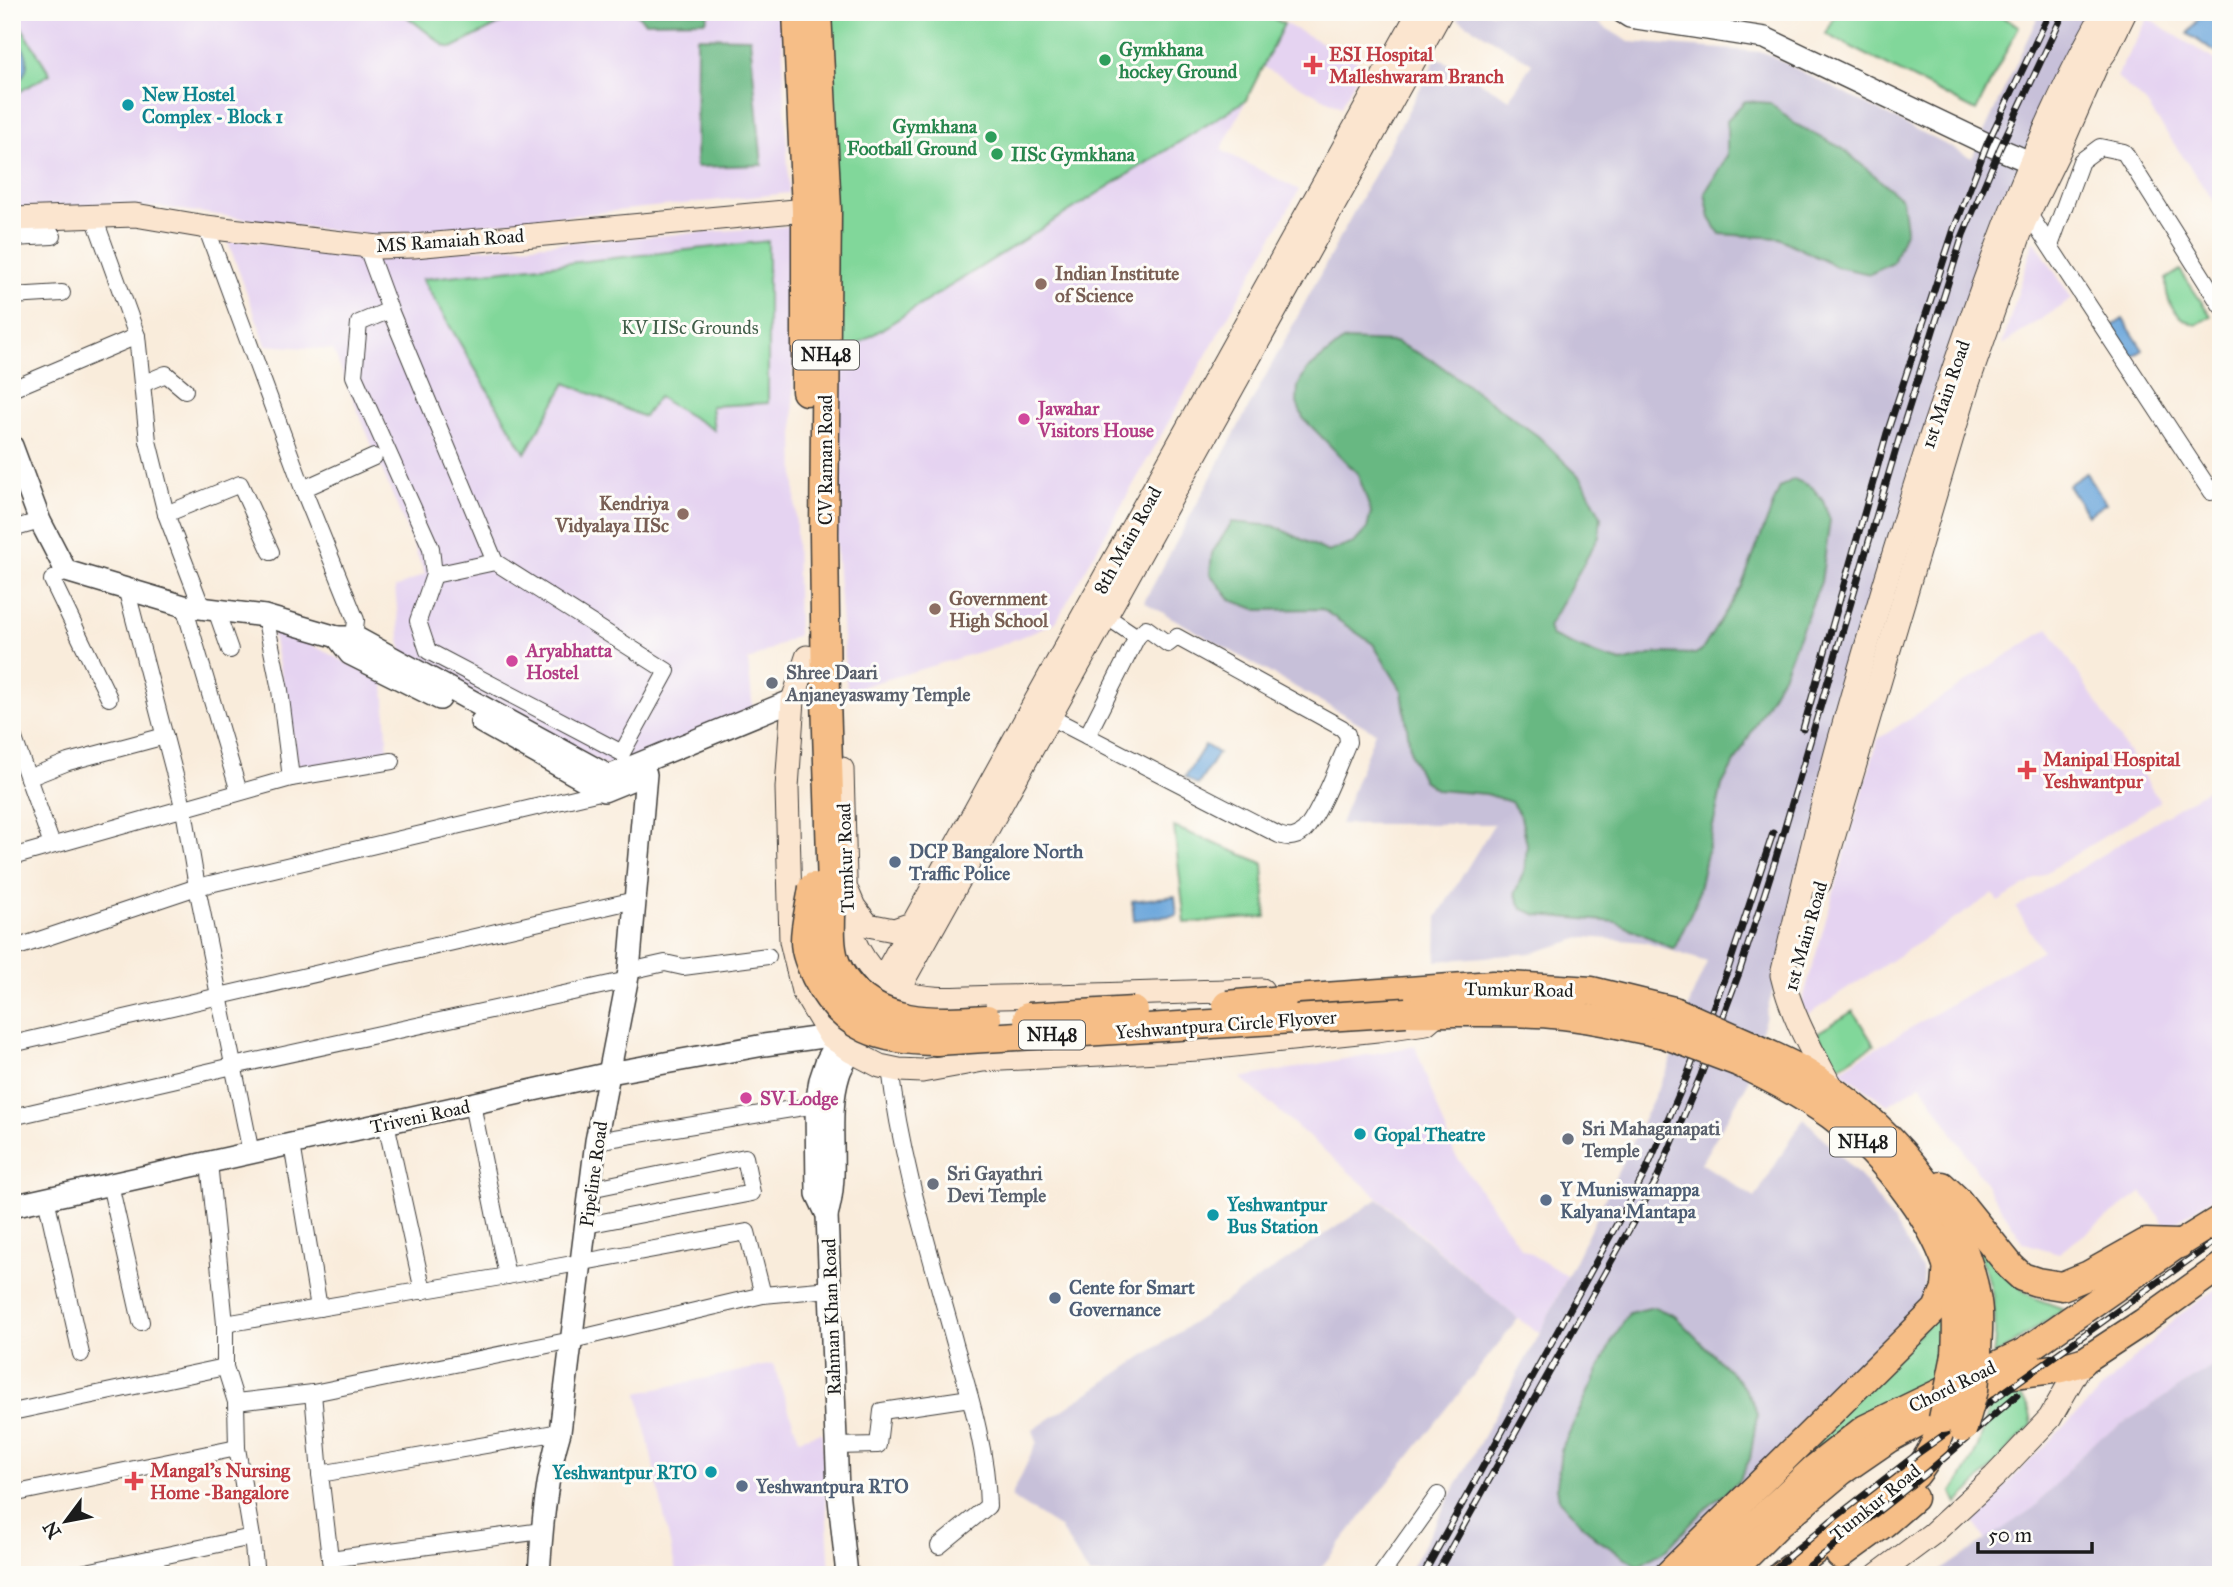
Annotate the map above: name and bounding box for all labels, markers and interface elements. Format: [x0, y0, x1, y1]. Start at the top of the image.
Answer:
place label: Gymkhana hockey Ground [1118, 38, 1238, 84]
place label: ESI Hospital Malleshwaram Branch [1329, 43, 1505, 88]
marker: Gymkhana hockey Ground [1097, 52, 1113, 68]
marker: ESI Hospital Malleshwaram Branch [1303, 55, 1323, 75]
place label: New Hostel Complex - Block 1 [142, 83, 284, 129]
marker: New Hostel Complex - Block 1 [120, 97, 136, 113]
place label: Gymkhana Football Ground [847, 115, 978, 160]
marker: Gymkhana Football Ground [983, 129, 999, 145]
place label: IISc Gymkhana [1011, 143, 1136, 167]
marker: IISc Gymkhana [989, 146, 1005, 162]
street label: MS Ramaiah Road [375, 224, 525, 257]
place label: Indian Institute of Science [1055, 262, 1179, 307]
marker: Indian Institute of Science [1033, 276, 1049, 292]
park label: KV IISc Grounds [621, 316, 759, 339]
street label: 1st Main Road [1916, 337, 1975, 451]
road number: NH48 [793, 340, 859, 370]
street label: CV Raman Road [814, 394, 837, 525]
place label: Jawahar Visitors House [1035, 397, 1154, 442]
marker: Jawahar Visitors House [1016, 411, 1032, 427]
street label: 8th Main Road [1088, 482, 1167, 598]
place label: Kendriya Vidyalaya IISc [554, 492, 670, 538]
marker: Kendriya Vidyalaya IISc [675, 506, 691, 522]
place label: Government High School [949, 587, 1049, 633]
marker: Government High School [927, 601, 943, 617]
place label: Aryabhatta Hostel [524, 639, 613, 684]
marker: Aryabhatta Hostel [504, 653, 520, 669]
place label: Shree Daari Anjaneyaswamy Temple [784, 661, 970, 707]
marker: Shree Daari Anjaneyaswamy Temple [764, 675, 780, 691]
place label: Manipal Hospital Yeshwantpur [2042, 748, 2181, 794]
marker: Manipal Hospital Yeshwantpur [2017, 760, 2037, 780]
street label: Tumkur Road [832, 802, 859, 913]
place label: DCP Bangalore North Traffic Police [908, 840, 1084, 885]
marker: DCP Bangalore North Traffic Police [887, 854, 903, 870]
street label: 1st Main Road [1779, 878, 1832, 994]
street label: Tumkur Road [1464, 977, 1574, 1002]
street label: Yeshwantpura Circle Flyover [1115, 1005, 1338, 1044]
road number: NH48 [1019, 1020, 1085, 1050]
place label: SV Lodge [760, 1087, 838, 1111]
marker: SV Lodge [738, 1090, 754, 1106]
street label: Triveni Road [368, 1095, 473, 1138]
place label: Sri Mahaganapati Temple [1581, 1117, 1721, 1163]
street label: Pipeline Road [575, 1119, 612, 1228]
place label: Gopal Theatre [1374, 1123, 1486, 1147]
marker: Gopal Theatre [1352, 1126, 1368, 1142]
road number: NH48 [1830, 1128, 1896, 1156]
marker: Sri Mahaganapati Temple [1560, 1131, 1576, 1147]
place label: Sri Gayathri Devi Temple [947, 1162, 1046, 1208]
marker: Sri Gayathri Devi Temple [925, 1176, 941, 1192]
place label: Y Muniswamappa Kalyana Mantapa [1559, 1178, 1701, 1224]
marker: Y Muniswamappa Kalyana Mantapa [1538, 1192, 1554, 1208]
place label: Yeshwantpur Bus Station [1226, 1193, 1328, 1238]
marker: Yeshwantpur Bus Station [1205, 1207, 1221, 1223]
street label: Rahman Khan Road [817, 1238, 846, 1396]
place label: Cente for Smart Governance [1069, 1276, 1195, 1321]
marker: Cente for Smart Governance [1047, 1290, 1063, 1306]
street label: Chord Road [1905, 1355, 2000, 1417]
place label: Mangal's Nursing Home -Bangalore [150, 1459, 291, 1505]
street label: Tumkur Road [1826, 1459, 1925, 1546]
place label: Yeshwantpur RTO [551, 1461, 697, 1485]
marker: Yeshwantpur RTO [703, 1464, 719, 1480]
marker: Mangal's Nursing Home -Bangalore [124, 1471, 144, 1491]
place label: Yeshwantpura RTO [755, 1475, 909, 1499]
marker: Yeshwantpura RTO [734, 1478, 750, 1494]
north arrow [32, 1486, 102, 1556]
scale bar [1978, 1510, 2091, 1554]
text: N [38, 1517, 66, 1543]
text: 50 m [1988, 1522, 2033, 1548]

